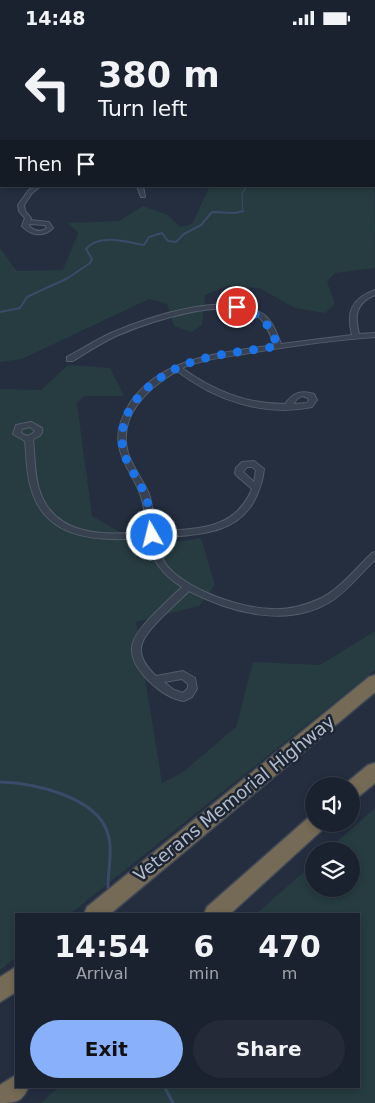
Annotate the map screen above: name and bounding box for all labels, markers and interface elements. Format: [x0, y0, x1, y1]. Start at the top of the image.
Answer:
text: 14:48 [25, 7, 85, 29]
icon: left [15, 55, 80, 120]
text: 380 m [98, 55, 220, 95]
text: Turn left [98, 96, 187, 121]
icon: arrive [72, 150, 100, 178]
text: Then [15, 153, 62, 175]
pin [216, 286, 258, 328]
icon: arrive [223, 293, 251, 321]
position arrow [125, 508, 177, 560]
street label: Veterans Memorial Highway [129, 710, 339, 885]
map controls [305, 777, 360, 897]
button: sound [305, 777, 360, 832]
button: layers [305, 842, 360, 897]
text: 14:54 [54, 929, 150, 964]
text: 6 [193, 929, 214, 964]
text: 470 [258, 929, 321, 964]
text: Arrival [76, 964, 128, 983]
text: min [189, 964, 219, 983]
text: m [282, 964, 297, 983]
button: Exit [30, 1020, 183, 1078]
button: Share [193, 1020, 345, 1078]

